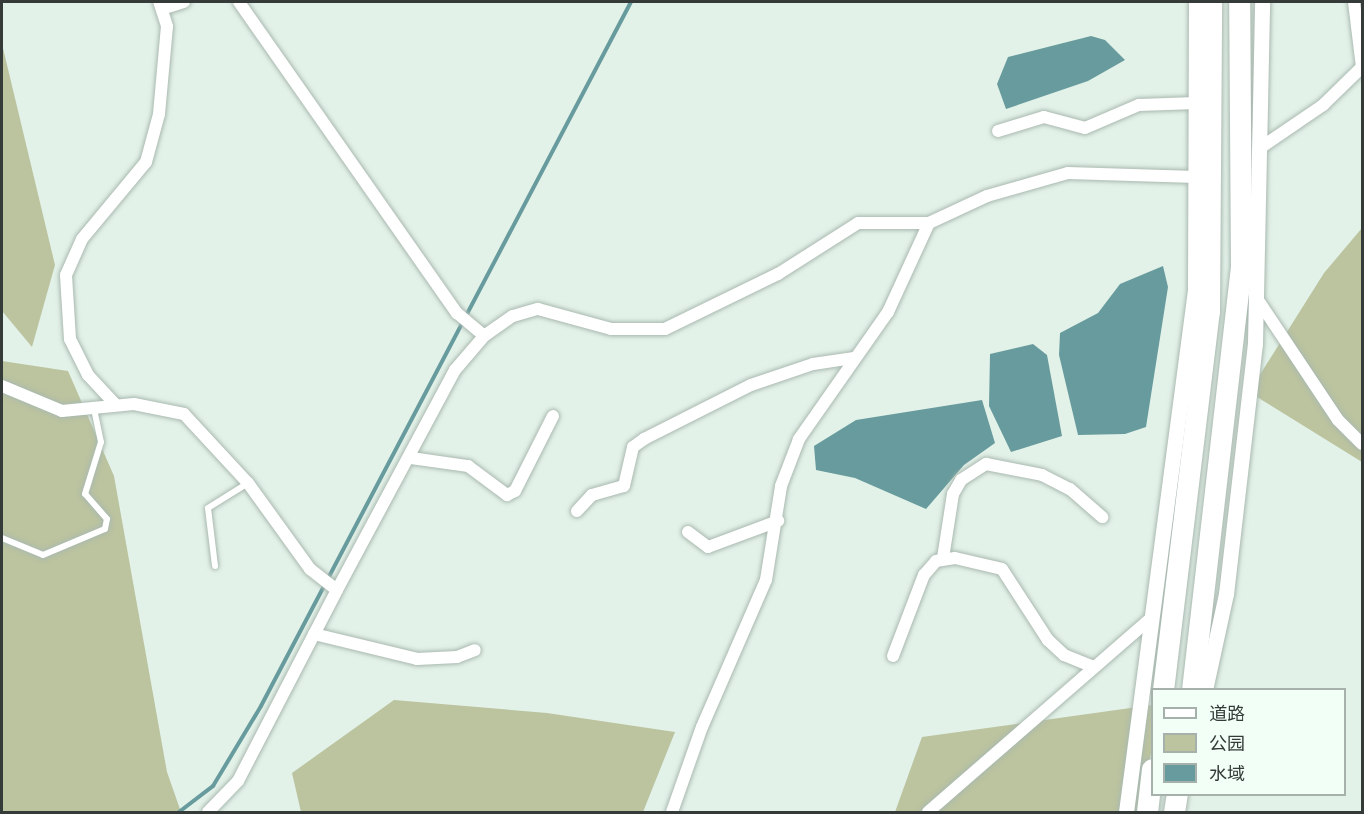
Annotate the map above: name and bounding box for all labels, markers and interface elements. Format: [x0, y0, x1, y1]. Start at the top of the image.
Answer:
legend [1151, 688, 1346, 796]
text: 道路 [1209, 704, 1245, 727]
text: 公园 [1209, 734, 1245, 757]
text: 水域 [1209, 764, 1245, 787]

